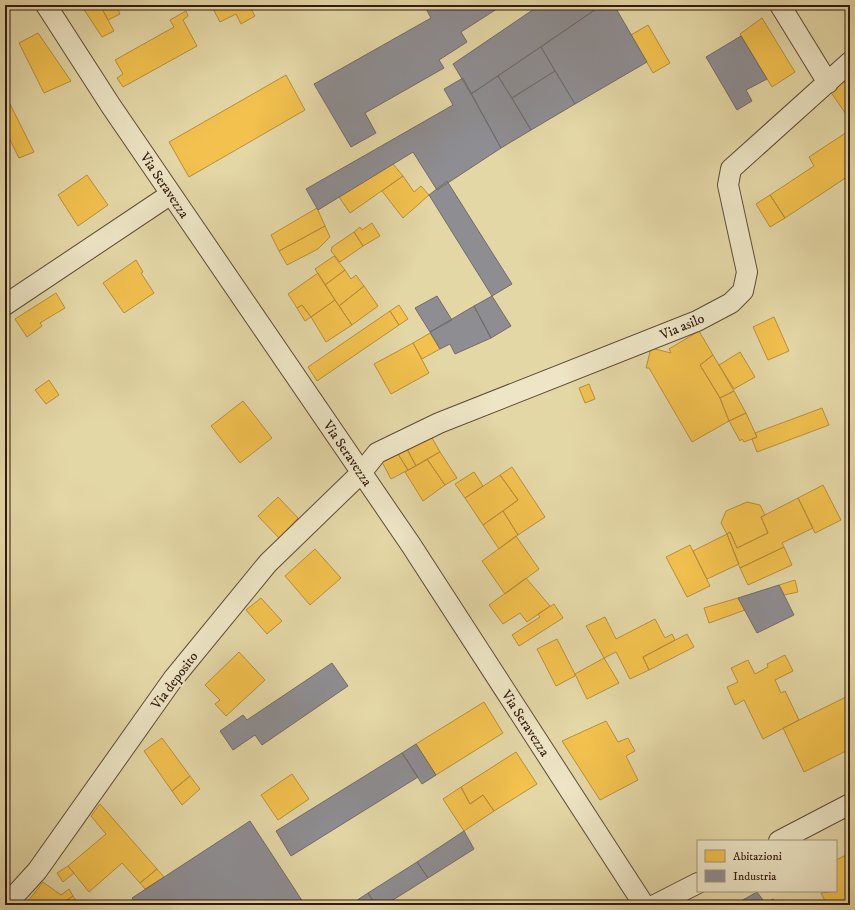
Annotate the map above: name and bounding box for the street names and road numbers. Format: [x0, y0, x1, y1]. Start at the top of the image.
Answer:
street label: Via Seravezza [135, 148, 193, 222]
street label: Via asilo [657, 309, 707, 345]
street label: Via Seravezza [318, 416, 376, 490]
street label: Via deposito [147, 648, 202, 714]
street label: Via Seravezza [496, 686, 553, 760]

